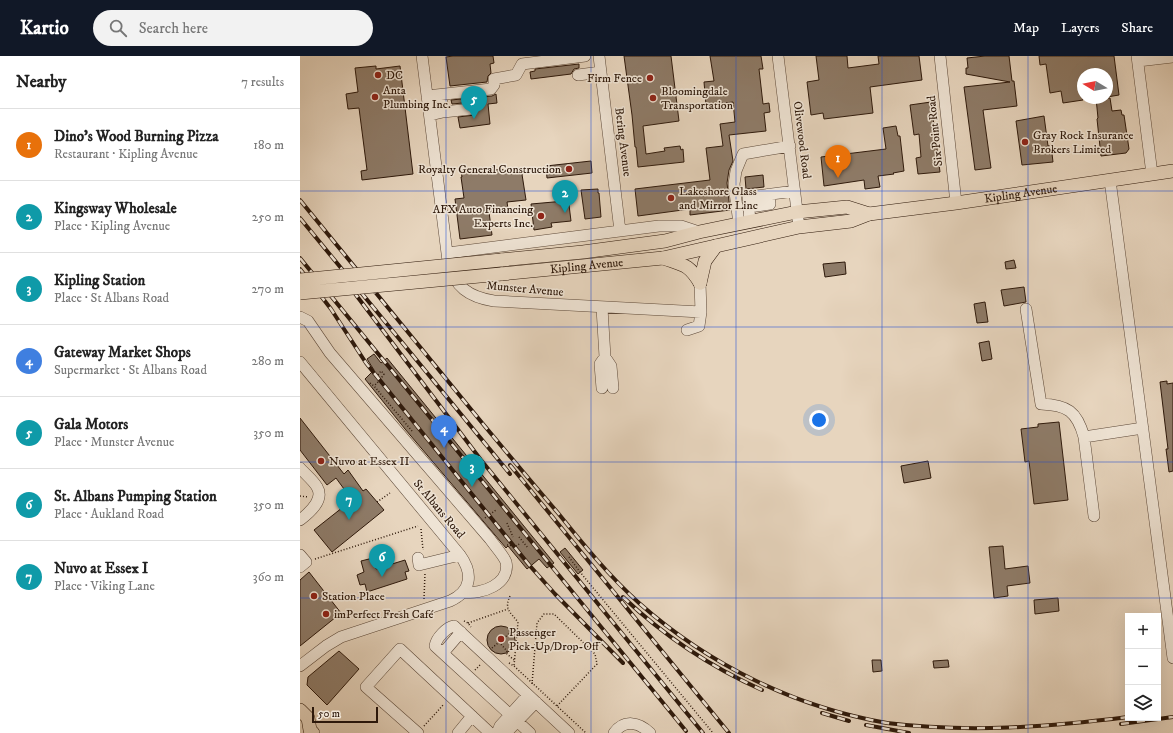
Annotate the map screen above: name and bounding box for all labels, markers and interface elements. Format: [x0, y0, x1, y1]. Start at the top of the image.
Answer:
search box [93, 10, 373, 46]
text: Kartio [20, 17, 69, 40]
icon: search [107, 17, 129, 39]
text: Search here [139, 19, 208, 38]
text: Map [1013, 19, 1039, 37]
text: Layers [1061, 19, 1099, 37]
text: Share [1121, 19, 1153, 37]
place label: DC [386, 68, 403, 83]
north arrow [1077, 68, 1113, 104]
marker: DC [373, 70, 383, 80]
text: Nearby [16, 71, 66, 93]
place label: Firm Fence [587, 71, 642, 86]
marker: Firm Fence [645, 73, 655, 83]
text: 7 results [241, 74, 284, 90]
place label: Anta Plumbing Inc. [383, 83, 451, 112]
place label: Bloomingdale Transportation [661, 84, 734, 113]
pin: 5 [461, 86, 487, 119]
marker: Anta Plumbing Inc. [370, 92, 380, 102]
marker: Bloomingdale Transportation [648, 93, 658, 103]
street label: Six Point Road [924, 95, 946, 167]
street label: Olivewood Road [790, 100, 814, 180]
street label: Bering Avenue [611, 107, 635, 177]
text: Dino’s Wood Burning Pizza [54, 127, 219, 146]
place label: Gray Rock Insurance Brokers Limited [1033, 128, 1134, 157]
text: 1 [27, 137, 31, 153]
text: 180 m [253, 137, 284, 153]
marker: Gray Rock Insurance Brokers Limited [1020, 137, 1030, 147]
pin: 1 [825, 145, 851, 178]
text: Restaurant · Kipling Avenue [54, 146, 198, 162]
place label: Royalty General Construction [418, 162, 562, 177]
marker: Royalty General Construction [564, 164, 574, 174]
pin: 2 [552, 180, 578, 213]
street label: Kipling Avenue [983, 181, 1058, 206]
place label: Lakeshore Glass and Mirror Linc [679, 184, 758, 213]
marker: Lakeshore Glass and Mirror Linc [666, 193, 676, 203]
text: Kingsway Wholesale [54, 199, 177, 218]
place label: AFX Auto Financing Experts Inc. [433, 202, 533, 231]
text: 2 [26, 209, 32, 225]
text: 250 m [252, 209, 284, 225]
marker: AFX Auto Financing Experts Inc. [536, 211, 546, 221]
text: Place · Kipling Avenue [54, 218, 170, 234]
street label: Kipling Avenue [549, 254, 624, 277]
text: Kipling Station [54, 271, 145, 290]
street label: Munster Avenue [486, 278, 564, 300]
text: 3 [27, 281, 31, 297]
text: 270 m [252, 281, 284, 297]
text: Place · St Albans Road [54, 290, 169, 306]
text: Gateway Market Shops [54, 343, 191, 362]
text: 4 [25, 353, 33, 369]
text: 280 m [252, 353, 284, 369]
text: Supermarket · St Albans Road [54, 362, 207, 378]
your location [809, 410, 829, 430]
text: Gala Motors [54, 415, 128, 434]
pin: 4 [431, 415, 457, 448]
text: 5 [26, 425, 32, 441]
text: 350 m [253, 425, 284, 441]
text: Place · Munster Avenue [54, 434, 174, 450]
place label: Nuvo at Essex II [329, 454, 409, 469]
pin: 3 [459, 454, 485, 487]
marker: Nuvo at Essex II [316, 456, 326, 466]
street label: St Albans Road [410, 476, 468, 542]
text: St. Albans Pumping Station [54, 487, 217, 506]
pin: 7 [336, 487, 362, 520]
text: 6 [26, 497, 32, 513]
text: 350 m [253, 497, 284, 513]
text: Place · Aukland Road [54, 506, 164, 522]
pin: 6 [369, 544, 395, 577]
text: Nuvo at Essex I [54, 559, 148, 578]
text: 7 [26, 569, 32, 585]
text: 360 m [253, 569, 284, 585]
text: Place · Viking Lane [54, 578, 155, 594]
place label: Station Place [322, 589, 385, 604]
marker: Station Place [309, 591, 319, 601]
place label: imPerfect Fresh Café [334, 607, 434, 622]
marker: imPerfect Fresh Café [321, 609, 331, 619]
map controls [1125, 613, 1161, 721]
button: + [1125, 613, 1161, 649]
place label: Passenger Pick-Up/Drop-Off [509, 625, 601, 654]
marker: Passenger Pick-Up/Drop-Off [496, 634, 506, 644]
button: − [1125, 649, 1161, 685]
button: layers [1125, 685, 1161, 721]
scale bar [312, 705, 378, 724]
text: 50 m [318, 707, 340, 721]

